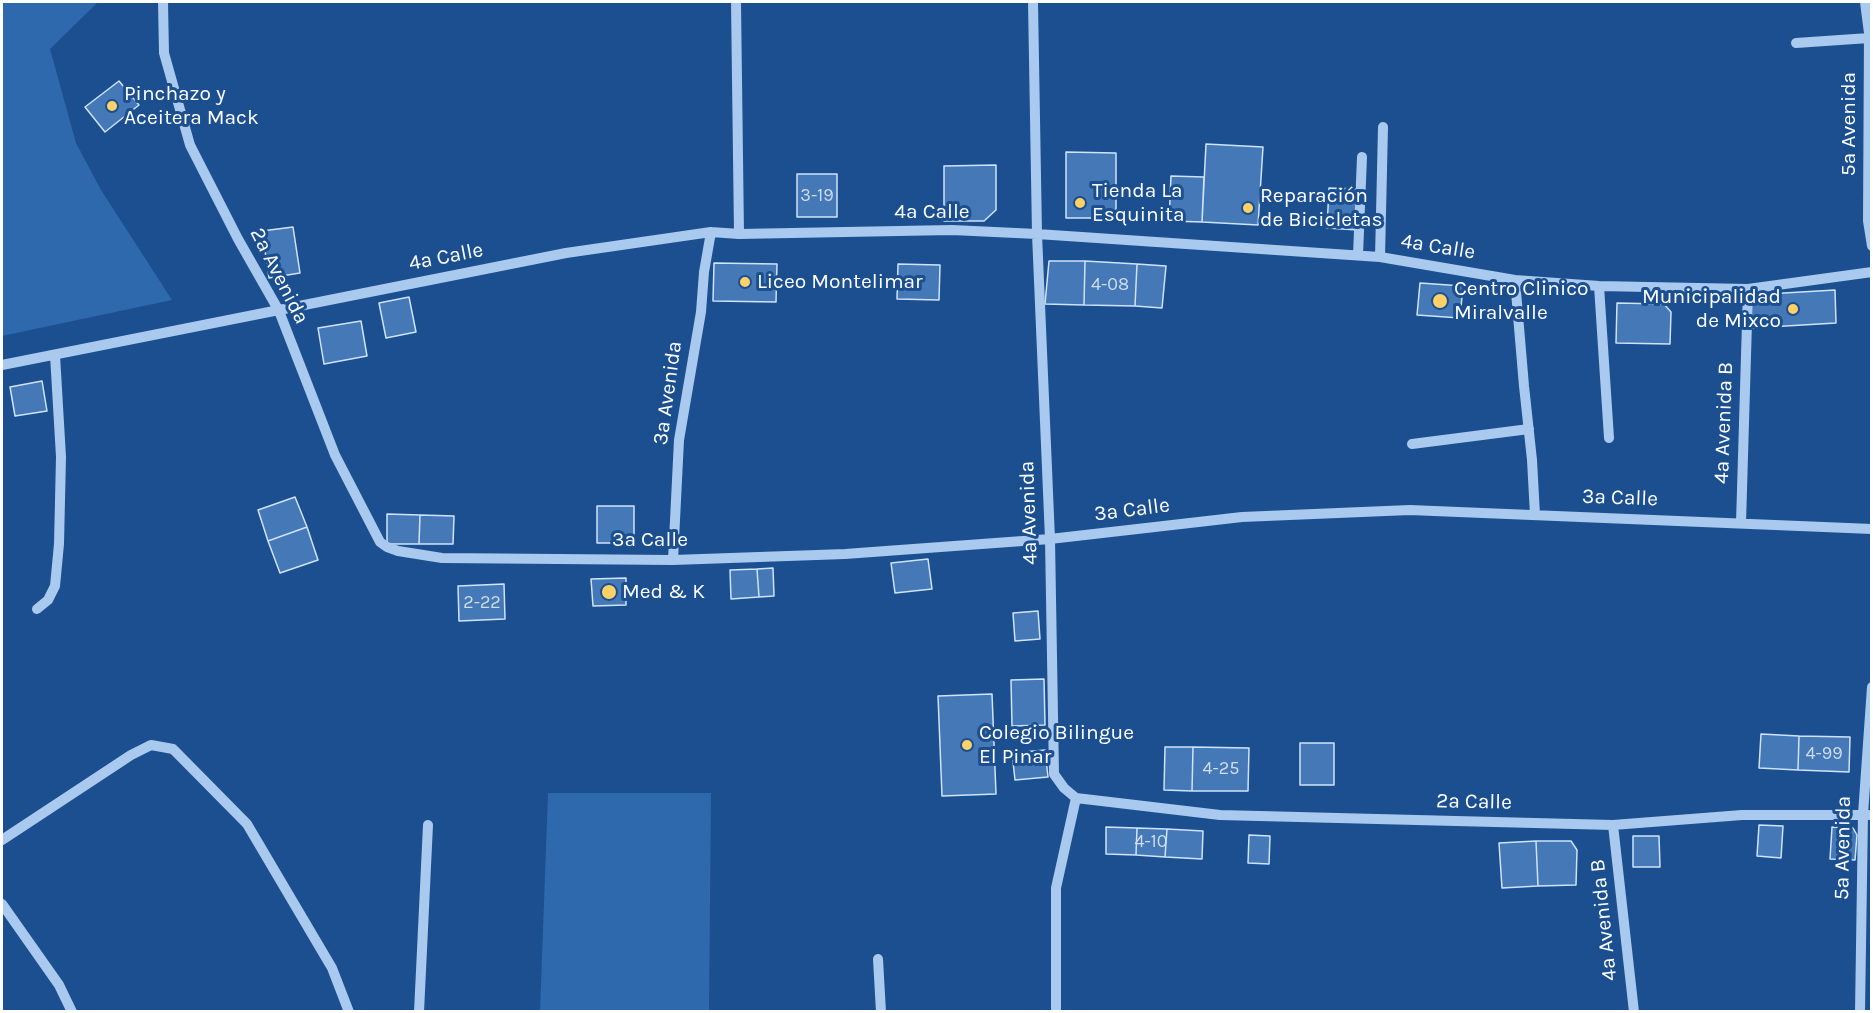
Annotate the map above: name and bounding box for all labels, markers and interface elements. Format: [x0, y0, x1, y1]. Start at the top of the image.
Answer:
street label: 5a Avenida [1836, 72, 1862, 176]
place label: Pinchazo y Aceitera Mack [124, 81, 259, 131]
marker: Pinchazo y Aceitera Mack [105, 99, 119, 113]
place label: Tienda La Esquinita [1092, 178, 1184, 228]
place label: Reparación de Bicicletas [1260, 183, 1383, 233]
house number: 3-19 [800, 185, 834, 207]
marker: Tienda La Esquinita [1073, 196, 1087, 210]
street label: 4a Calle [894, 199, 970, 225]
marker: Reparación de Bicicletas [1241, 201, 1255, 215]
street label: 2a Avenida [244, 224, 314, 328]
street label: 4a Calle [1399, 229, 1477, 265]
street label: 4a Calle [407, 237, 485, 277]
place label: Liceo Montelimar [757, 269, 923, 295]
house number: 4-08 [1091, 274, 1129, 296]
marker: Liceo Montelimar [738, 275, 752, 289]
place label: Centro Clinico Miralvalle [1454, 276, 1589, 326]
place label: Municipalidad de Mixco [1642, 284, 1781, 334]
marker: Centro Clinico Miralvalle [1431, 292, 1449, 310]
marker: Municipalidad de Mixco [1786, 302, 1800, 316]
street label: 3a Avenida [648, 339, 688, 447]
street label: 4a Avenida B [1709, 362, 1739, 484]
street label: 4a Avenida [1015, 461, 1043, 565]
street label: 3a Calle [1582, 484, 1658, 512]
street label: 3a Calle [1093, 493, 1171, 527]
street label: 3a Calle [612, 527, 688, 553]
place label: Med & K [622, 579, 705, 605]
marker: Med & K [600, 583, 618, 601]
house number: 2-22 [463, 592, 501, 614]
place label: Colegio Bilingue El Pinar [979, 720, 1134, 770]
marker: Colegio Bilingue El Pinar [960, 738, 974, 752]
house number: 4-99 [1805, 743, 1843, 765]
house number: 4-25 [1203, 758, 1239, 780]
street label: 2a Calle [1436, 789, 1512, 815]
street label: 5a Avenida [1829, 796, 1857, 900]
house number: 4-10 [1135, 831, 1167, 853]
street label: 4a Avenida B [1585, 858, 1623, 982]

